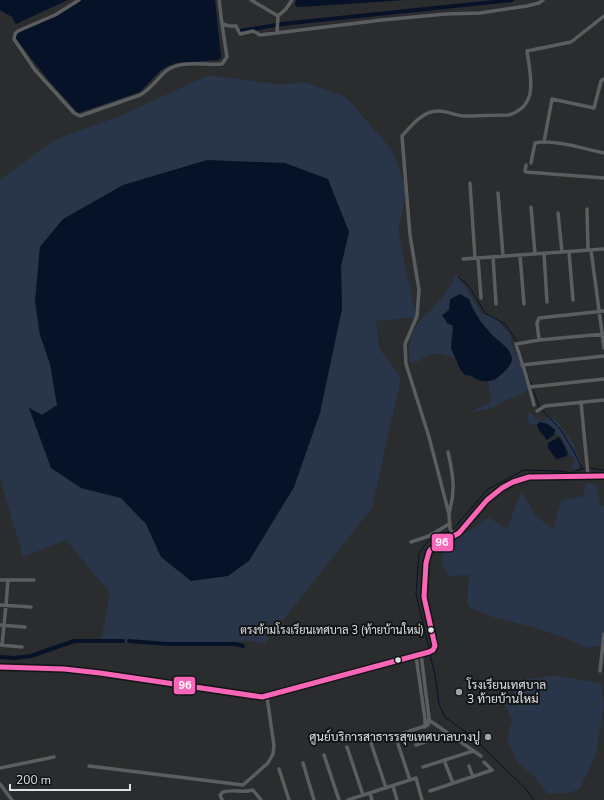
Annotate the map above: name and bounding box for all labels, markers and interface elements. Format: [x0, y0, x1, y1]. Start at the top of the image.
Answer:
line badge: 96 [431, 533, 454, 552]
text: 96 [435, 535, 449, 550]
place label: ตรงข้ามโรงเรียนเทศบาล 3 (ท้ายบ้านใหม่) [240, 622, 424, 638]
marker: ตรงข้ามโรงเรียนเทศบาล 3 (ท้ายบ้านใหม่) [426, 625, 436, 635]
unlabelled marker [393, 655, 403, 665]
line badge: 96 [173, 676, 196, 695]
place label: โรงเรียนเทศบาล 3 ท้ายบ้านใหม่ [466, 677, 546, 707]
text: 96 [178, 678, 192, 693]
marker: โรงเรียนเทศบาล 3 ท้ายบ้านใหม่ [454, 687, 464, 697]
place label: ศูนย์บริการสาธารรสุขเทศบาลบางปู [309, 729, 480, 746]
marker: ศูนย์บริการสาธารรสุขเทศบาลบางปู [483, 732, 493, 742]
scale bar [10, 766, 130, 792]
text: 200 m [16, 772, 51, 788]

